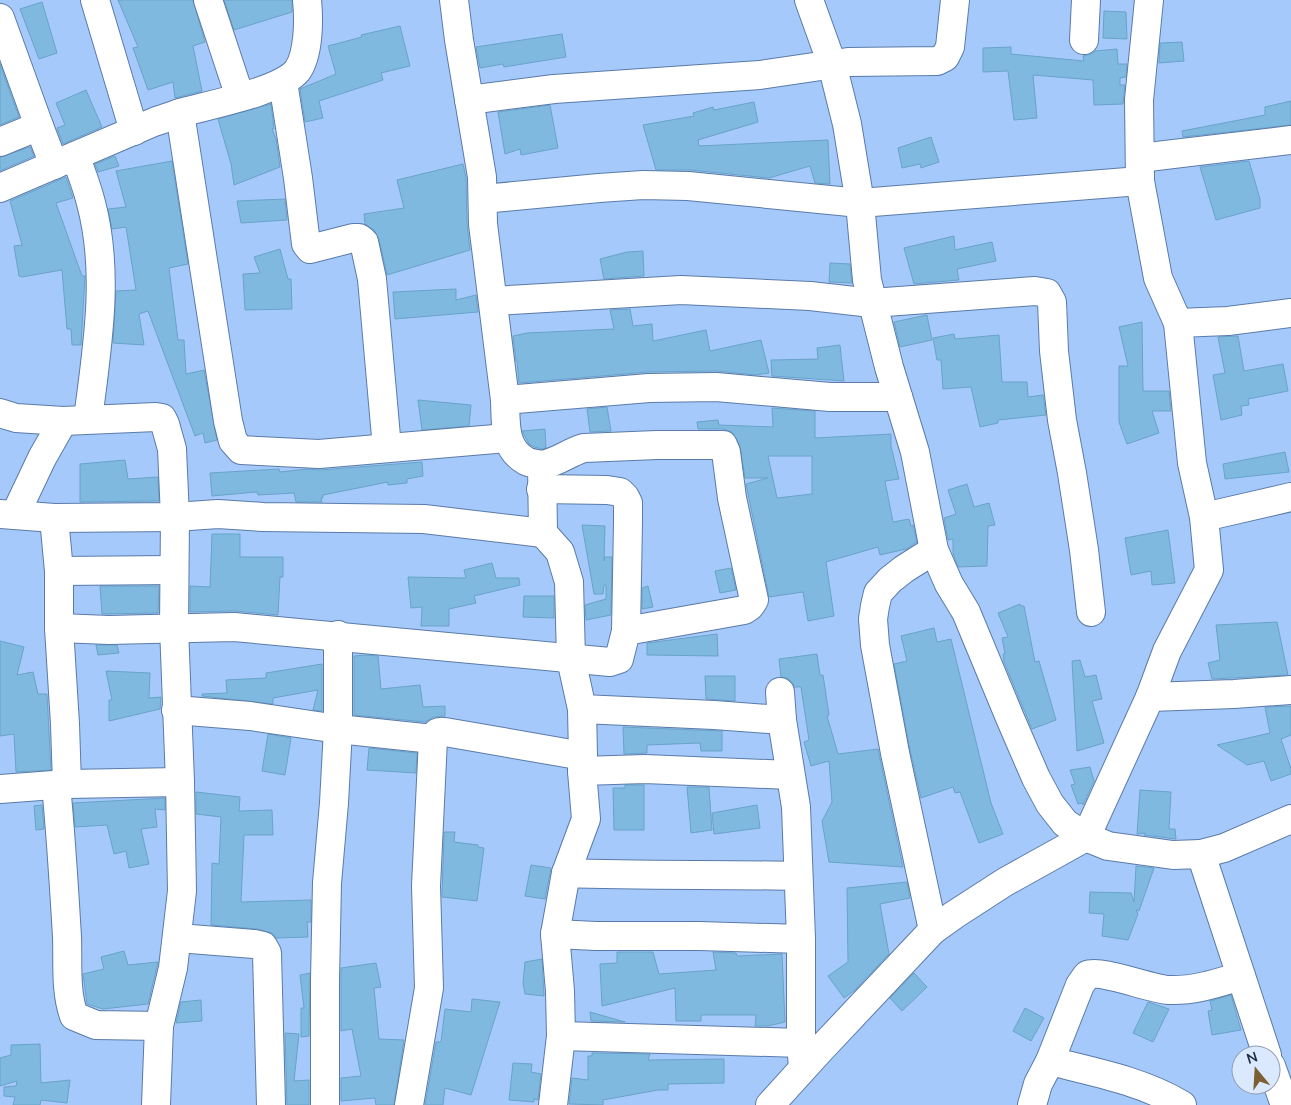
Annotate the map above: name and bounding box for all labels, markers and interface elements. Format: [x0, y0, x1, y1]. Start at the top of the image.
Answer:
north arrow [1231, 1045, 1281, 1095]
text: N [1244, 1047, 1260, 1068]

